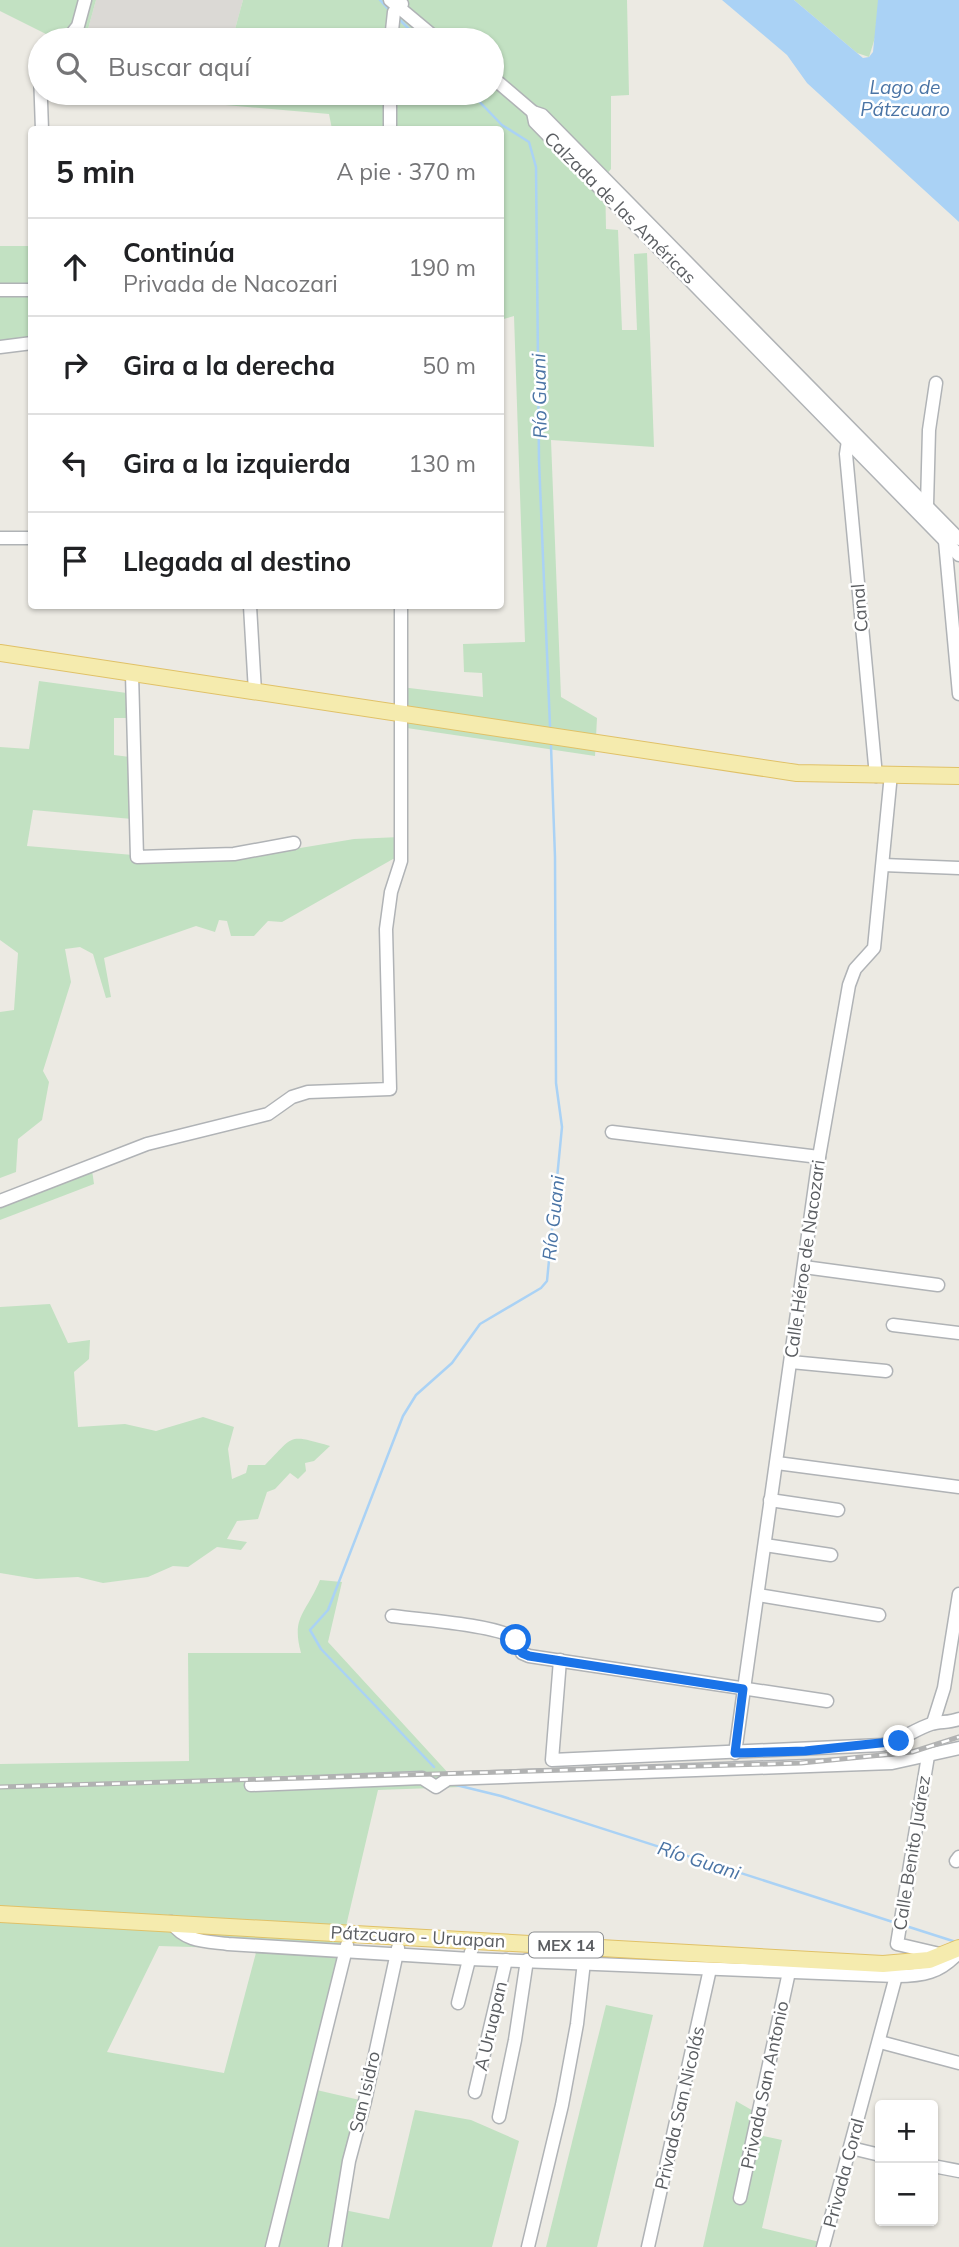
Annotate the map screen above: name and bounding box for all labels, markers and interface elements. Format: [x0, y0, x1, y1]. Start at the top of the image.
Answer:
search box [28, 28, 504, 105]
icon: search [52, 48, 90, 86]
text: Buscar aquí [108, 50, 251, 83]
water label: Lago de Pátzcuaro [860, 75, 950, 121]
street label: Calzada de las Américas [540, 127, 701, 289]
text: 5 min [56, 153, 135, 191]
text: A pie · 370 m [336, 157, 476, 186]
text: Continúa [123, 236, 235, 269]
icon: ahead [56, 248, 94, 286]
text: 190 m [408, 253, 476, 282]
text: Privada de Nacozari [123, 269, 338, 298]
icon: right [56, 346, 94, 384]
text: Gira a la derecha [123, 349, 335, 382]
text: 50 m [422, 351, 476, 380]
water label: Río Guani [526, 353, 552, 439]
icon: left [56, 444, 94, 482]
text: Gira a la izquierda [123, 447, 351, 480]
text: 130 m [408, 449, 476, 478]
icon: arrive [56, 542, 94, 580]
text: Llegada al destino [123, 545, 351, 578]
street label: Canal [846, 583, 873, 633]
street label: Calle Héroe de Nacozari [779, 1158, 830, 1360]
water label: Río Guani [537, 1174, 569, 1262]
route start [500, 1624, 531, 1655]
route end [883, 1725, 914, 1756]
street label: Calle Benito Juárez [888, 1774, 935, 1932]
water label: Río Guani [655, 1835, 744, 1885]
street label: Pátzcuaro - Uruapan [330, 1920, 506, 1953]
road number: MEX 14 [529, 1932, 603, 1957]
street label: A Uruapan [469, 1979, 512, 2073]
street label: Privada San Antonio [735, 1999, 794, 2171]
street label: Privada San Nicolás [650, 2024, 709, 2192]
street label: San Isidro [344, 2049, 385, 2135]
map controls [875, 2100, 938, 2226]
button: + [875, 2100, 938, 2163]
street label: Privada Coral [818, 2116, 869, 2230]
button: − [875, 2163, 938, 2226]

